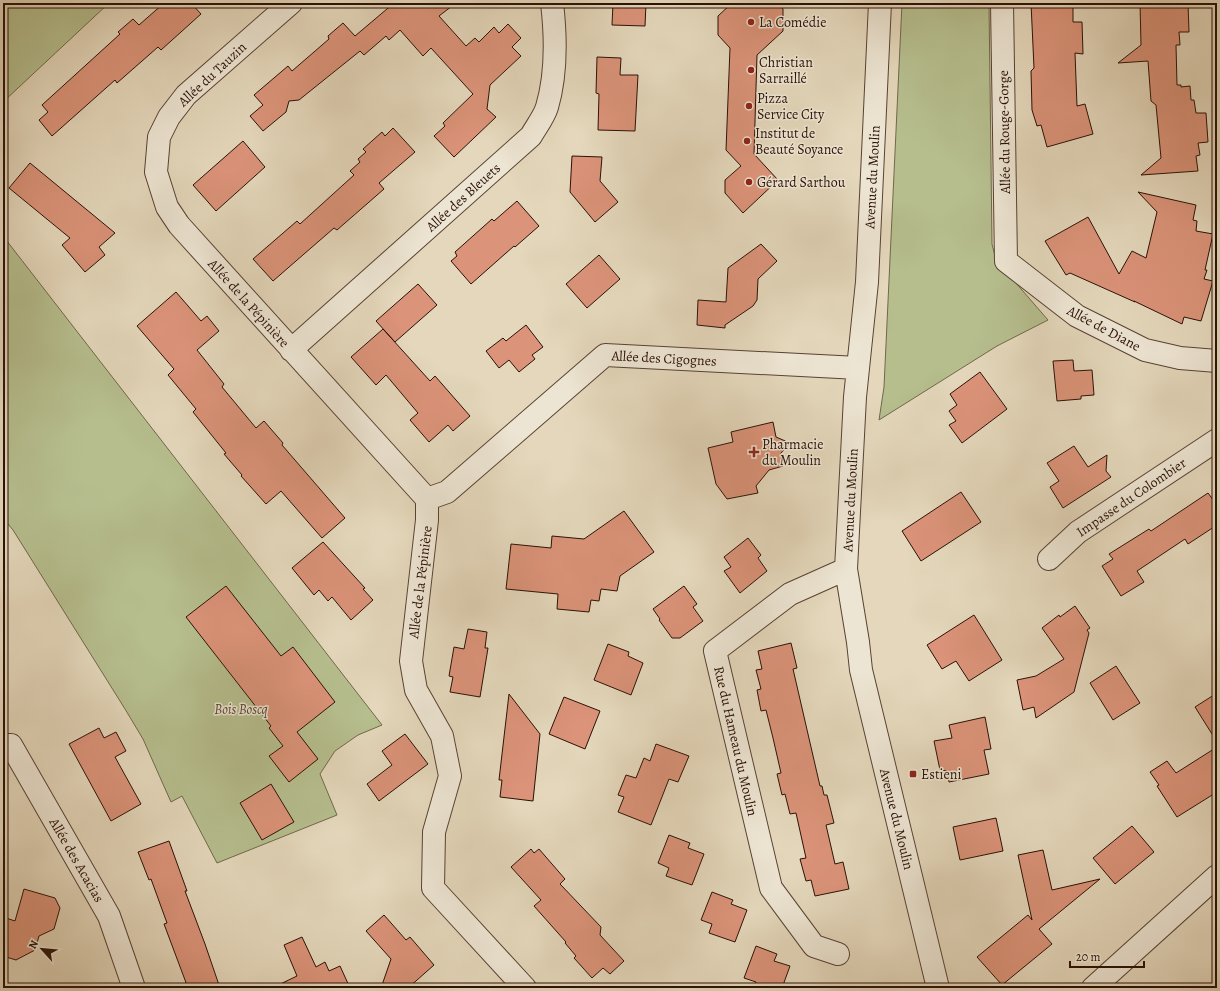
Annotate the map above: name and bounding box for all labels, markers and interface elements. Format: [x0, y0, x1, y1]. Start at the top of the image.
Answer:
place label: La Comédie [759, 13, 827, 32]
marker: La Comédie [746, 17, 756, 27]
street label: Allée du Tauzin [173, 38, 251, 112]
place label: Christian Sarraillé [759, 53, 813, 88]
marker: Christian Sarraillé [746, 65, 756, 75]
street label: Allée du Rouge-Gorge [994, 70, 1015, 195]
place label: Pizza Service City [757, 89, 825, 124]
marker: Pizza Service City [744, 101, 754, 111]
place label: Institut de Beauté Soyance [755, 124, 843, 159]
street label: Avenue du Moulin [860, 125, 885, 230]
marker: Institut de Beauté Soyance [742, 136, 752, 146]
street label: Allée des Bleuets [421, 159, 505, 237]
place label: Gérard Sarthou [757, 173, 846, 192]
marker: Gérard Sarthou [744, 177, 754, 187]
street label: Allée de la Pépinière [203, 254, 294, 352]
street label: Allée de Diane [1063, 301, 1144, 356]
street label: Allée des Cigognes [610, 346, 717, 371]
place label: Pharmacie du Moulin [762, 435, 823, 470]
marker: Pharmacie du Moulin [749, 447, 759, 457]
street label: Avenue du Moulin [838, 448, 863, 553]
street label: Impasse du Colombier [1073, 453, 1191, 541]
street label: Allée de la Pépinière [404, 525, 437, 640]
street label: Rue du Hameau du Moulin [709, 664, 762, 818]
park label: Bois Boscq [214, 700, 268, 719]
place label: Estieni [921, 765, 961, 784]
street label: Avenue du Moulin [875, 766, 918, 872]
marker: Estieni [908, 769, 918, 779]
street label: Allée des Acacias [44, 814, 108, 906]
north arrow [22, 929, 62, 969]
text: N [25, 938, 42, 952]
scale bar [1070, 943, 1144, 969]
text: 20 m [1076, 949, 1100, 965]

